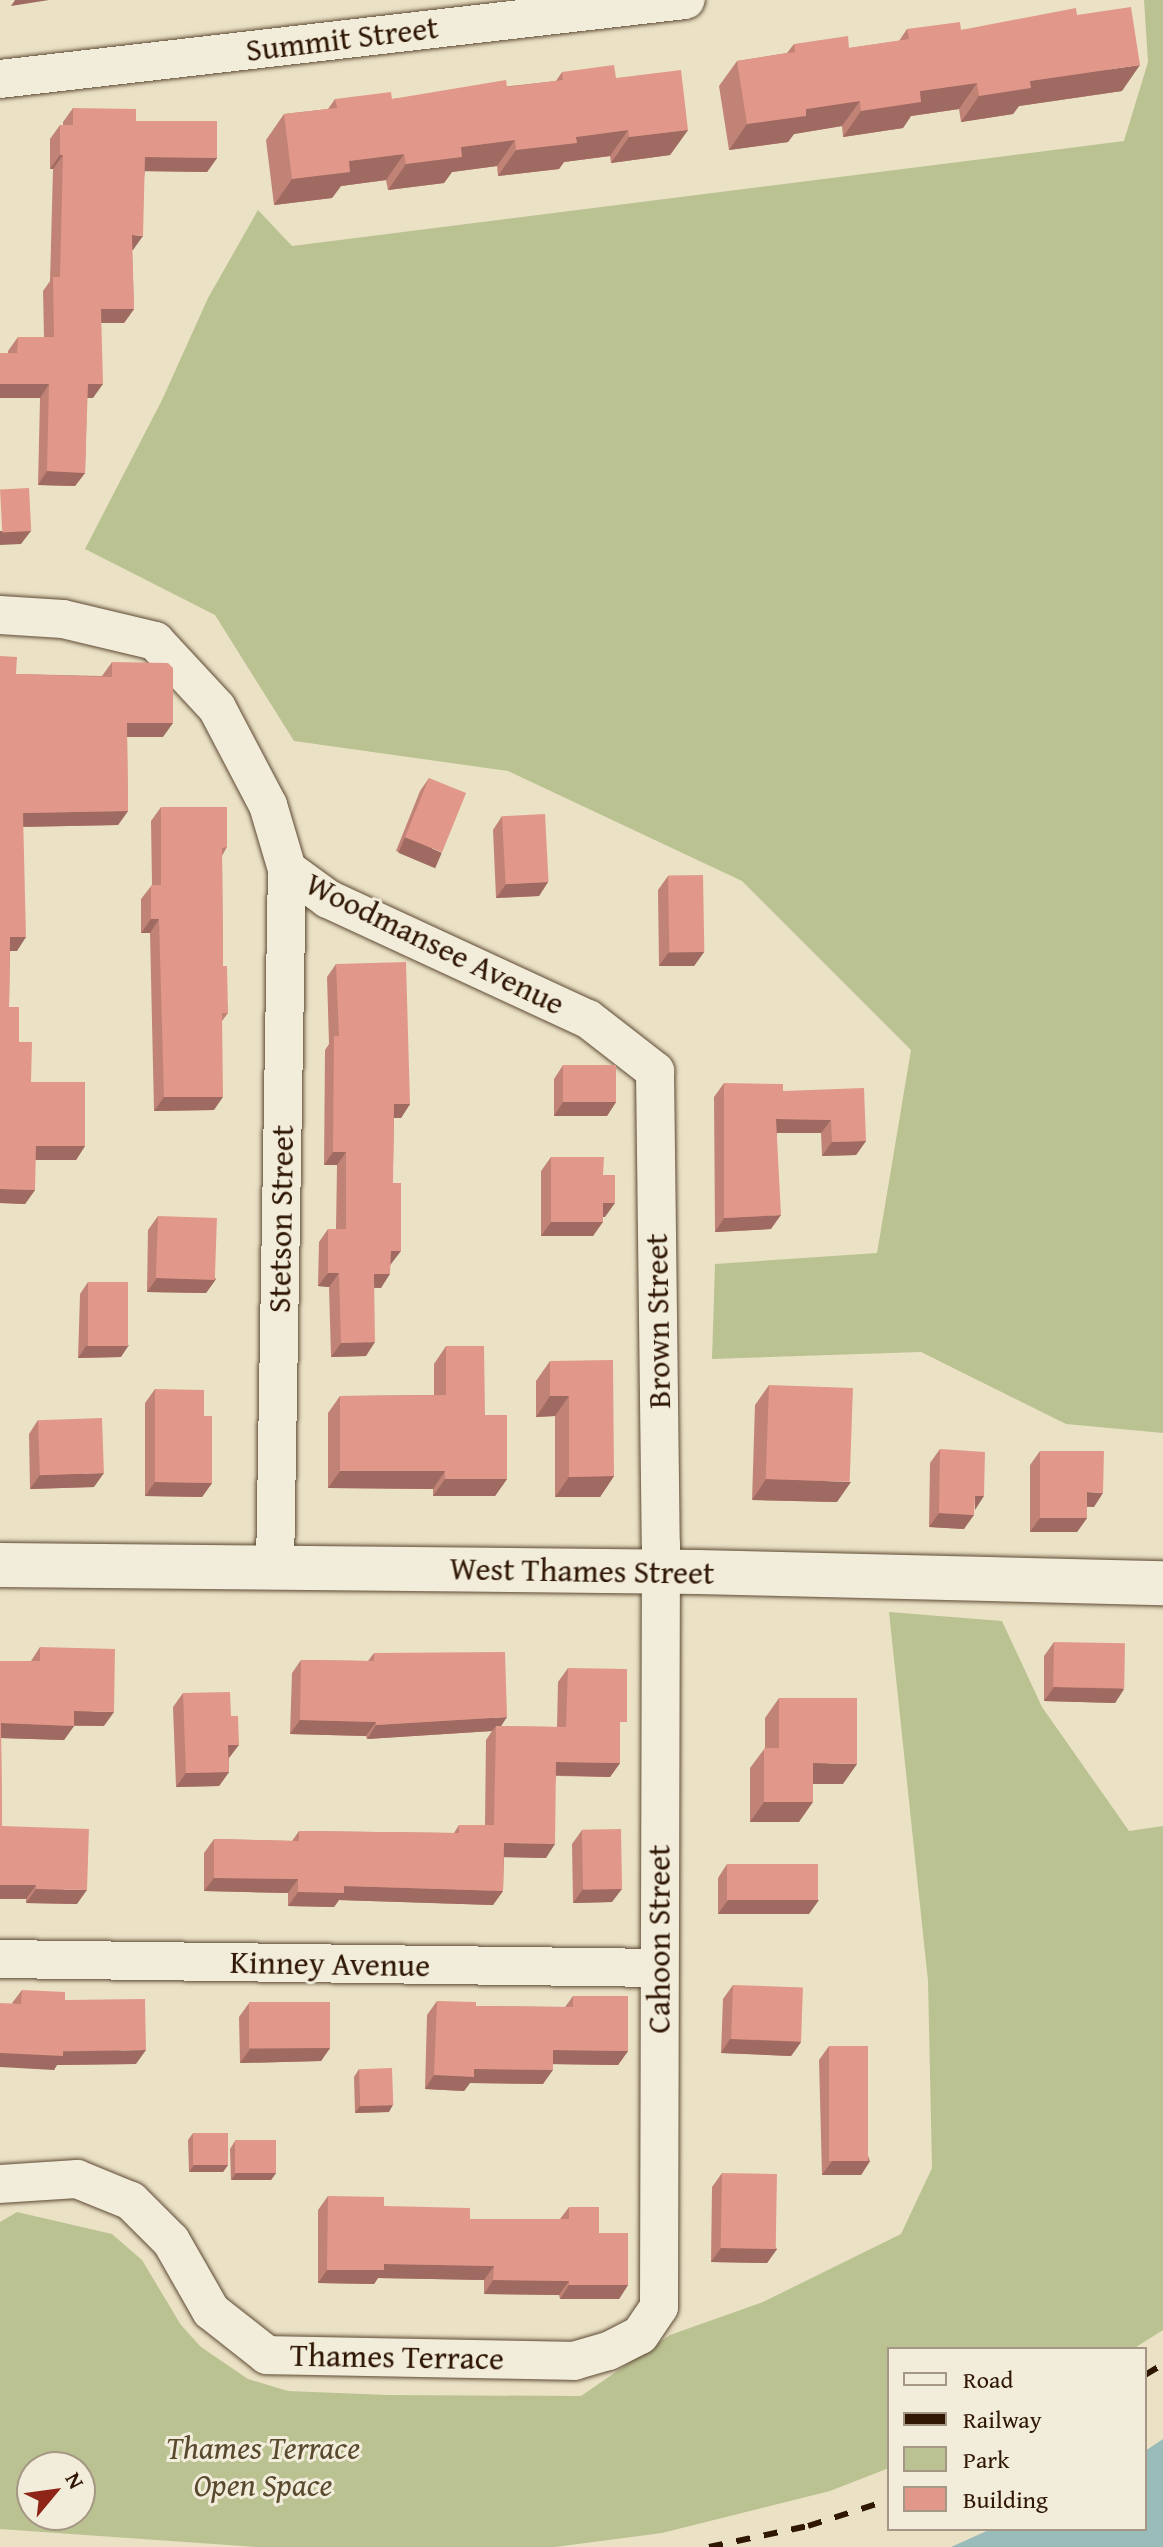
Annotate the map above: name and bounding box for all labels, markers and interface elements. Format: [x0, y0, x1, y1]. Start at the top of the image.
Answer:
street label: Summit Street [244, 8, 440, 70]
street label: Woodmansee Avenue [299, 865, 571, 1023]
street label: Stetson Street [260, 1125, 302, 1313]
street label: Brown Street [637, 1233, 679, 1409]
street label: West Thames Street [449, 1549, 715, 1593]
street label: Cahoon Street [640, 1844, 678, 2034]
street label: Kinney Avenue [230, 1943, 430, 1985]
street label: Thames Terrace [290, 2336, 504, 2378]
legend [887, 2347, 1147, 2531]
text: Road [963, 2362, 1013, 2397]
text: Railway [963, 2402, 1042, 2437]
park label: Thames Terrace Open Space [166, 2430, 360, 2505]
text: Park [963, 2442, 1009, 2477]
north arrow [16, 2451, 96, 2531]
text: N [58, 2466, 93, 2495]
text: Building [963, 2482, 1048, 2517]

